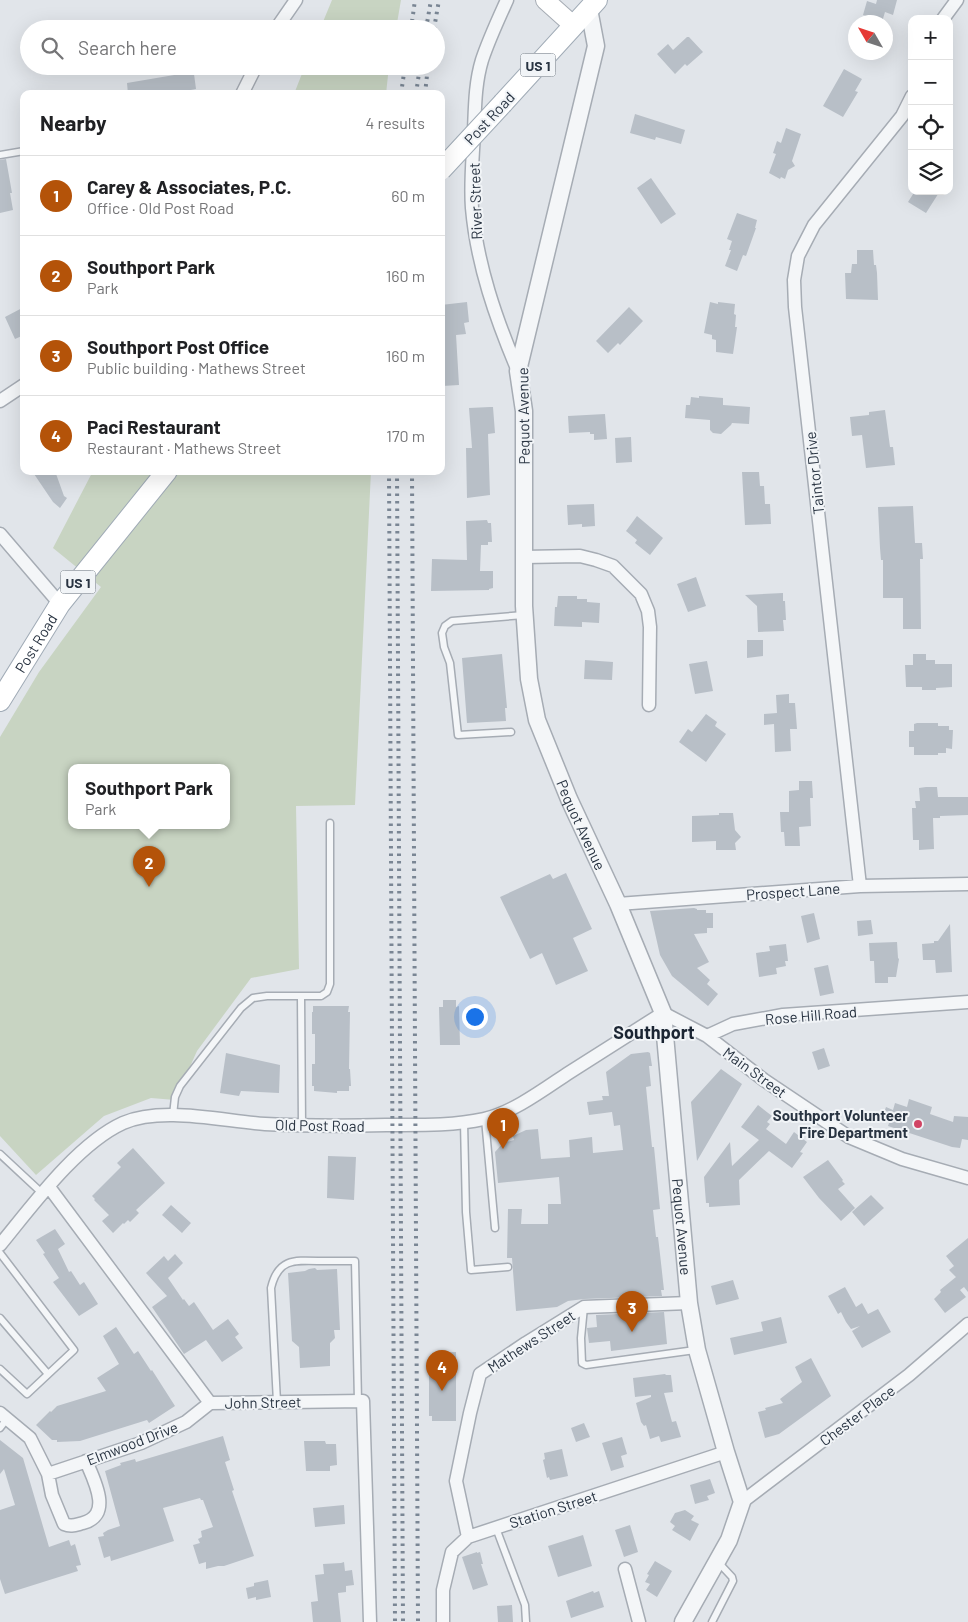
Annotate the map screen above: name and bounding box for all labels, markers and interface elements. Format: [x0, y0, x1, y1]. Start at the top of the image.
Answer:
north arrow [848, 15, 893, 60]
map controls [908, 15, 953, 195]
button: + [908, 15, 953, 60]
search box [20, 20, 445, 75]
icon: search [38, 34, 66, 62]
text: Search here [78, 36, 177, 59]
road number: US 1 [520, 54, 556, 76]
button: − [908, 60, 953, 105]
street label: Post Road [460, 88, 518, 148]
button: locate [908, 105, 953, 150]
text: Nearby [40, 110, 106, 135]
text: 4 results [365, 113, 425, 132]
button: layers [908, 150, 953, 195]
street label: River Street [465, 162, 485, 240]
text: Carey & Associates, P.C. [87, 175, 292, 198]
text: 1 [53, 186, 59, 205]
text: 60 m [391, 186, 425, 205]
text: Office · Old Post Road [87, 198, 234, 217]
text: Southport Park [87, 255, 215, 278]
text: 2 [52, 266, 60, 285]
text: 160 m [386, 266, 425, 285]
text: Park [87, 278, 118, 297]
text: Southport Post Office [87, 335, 269, 358]
text: 3 [52, 346, 60, 365]
text: 160 m [386, 346, 425, 365]
text: Public building · Mathews Street [87, 358, 306, 377]
street label: Pequot Avenue [513, 367, 533, 465]
text: Paci Restaurant [87, 415, 221, 438]
text: 4 [51, 426, 61, 445]
text: 170 m [386, 426, 425, 445]
street label: Taintor Drive [801, 431, 827, 515]
text: Restaurant · Mathews Street [87, 438, 281, 457]
road number: US 1 [60, 570, 96, 594]
street label: Post Road [11, 610, 61, 676]
popup [68, 764, 230, 829]
text: Southport Park [85, 776, 213, 799]
street label: Pequot Avenue [553, 777, 610, 873]
text: Park [85, 799, 116, 818]
pin: 2 [133, 846, 165, 887]
street label: Prospect Lane [745, 879, 841, 903]
street label: Rose Hill Road [764, 1002, 858, 1028]
your location [462, 1004, 488, 1030]
district label: Southport [613, 1021, 695, 1043]
street label: Main Street [720, 1043, 790, 1101]
place label: Southport Volunteer Fire Department [773, 1106, 908, 1141]
pin: 1 [487, 1108, 519, 1149]
street label: Old Post Road [275, 1115, 365, 1135]
marker: Southport Volunteer Fire Department [912, 1118, 924, 1130]
street label: Pequot Avenue [669, 1178, 695, 1276]
pin: 3 [616, 1291, 648, 1332]
street label: Mathews Street [484, 1306, 578, 1376]
pin: 4 [426, 1350, 458, 1391]
street label: Chester Place [816, 1381, 898, 1449]
street label: John Street [224, 1392, 302, 1412]
street label: Elmwood Drive [84, 1417, 180, 1469]
street label: Station Street [507, 1486, 599, 1532]

